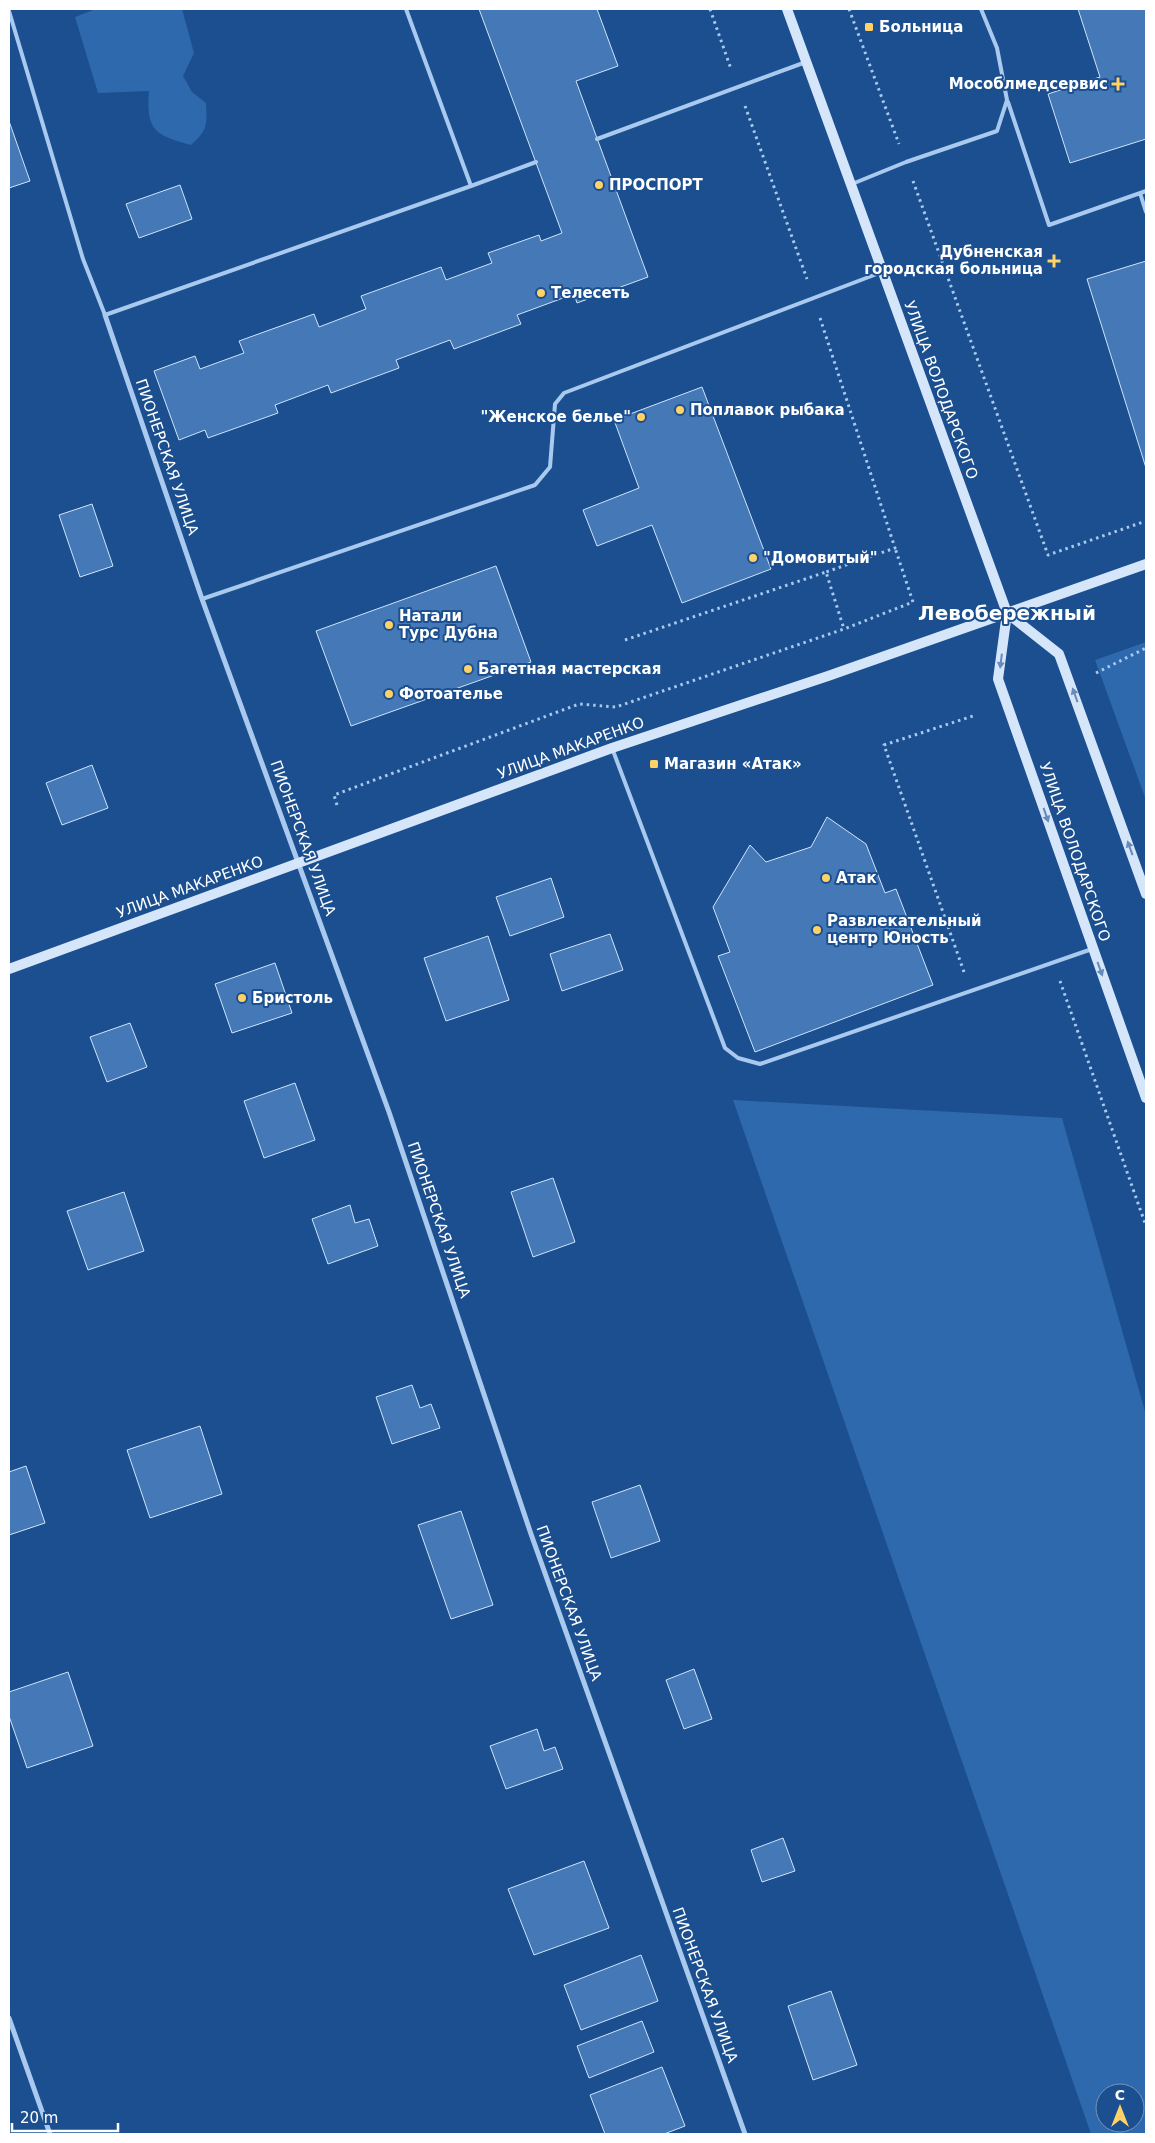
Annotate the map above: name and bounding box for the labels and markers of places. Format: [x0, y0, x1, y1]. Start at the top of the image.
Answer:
place label: Больница [879, 18, 963, 36]
marker: Больница [863, 21, 875, 33]
place label: Мособлмедсервис [949, 75, 1108, 93]
marker: Мособлмедсервис [1112, 78, 1124, 90]
place label: ПРОСПОРТ [609, 176, 704, 194]
marker: ПРОСПОРТ [593, 179, 605, 191]
place label: Дубненская городская больница [864, 243, 1043, 278]
marker: Дубненская городская больница [1047, 254, 1061, 268]
place label: Телесеть [551, 284, 630, 302]
marker: Телесеть [535, 287, 547, 299]
place label: Поплавок рыбака [690, 401, 845, 419]
marker: Поплавок рыбака [674, 404, 686, 416]
place label: "Женское белье" [480, 408, 631, 426]
marker: "Женское белье" [635, 411, 647, 423]
place label: "Домовитый" [763, 549, 878, 567]
marker: "Домовитый" [747, 552, 759, 564]
place label: Натали Турс Дубна [399, 607, 498, 642]
marker: Натали Турс Дубна [383, 619, 395, 631]
place label: Багетная мастерская [478, 660, 661, 678]
marker: Багетная мастерская [462, 663, 474, 675]
place label: Фотоателье [399, 685, 503, 703]
marker: Фотоателье [383, 688, 395, 700]
place label: Магазин «Атак» [664, 755, 802, 773]
marker: Магазин «Атак» [648, 758, 660, 770]
place label: Атак [836, 869, 877, 887]
marker: Атак [820, 872, 832, 884]
place label: Развлекательный центр Юность [827, 912, 982, 947]
marker: Развлекательный центр Юность [811, 924, 823, 936]
place label: Бристоль [252, 989, 333, 1007]
marker: Бристоль [236, 992, 248, 1004]

